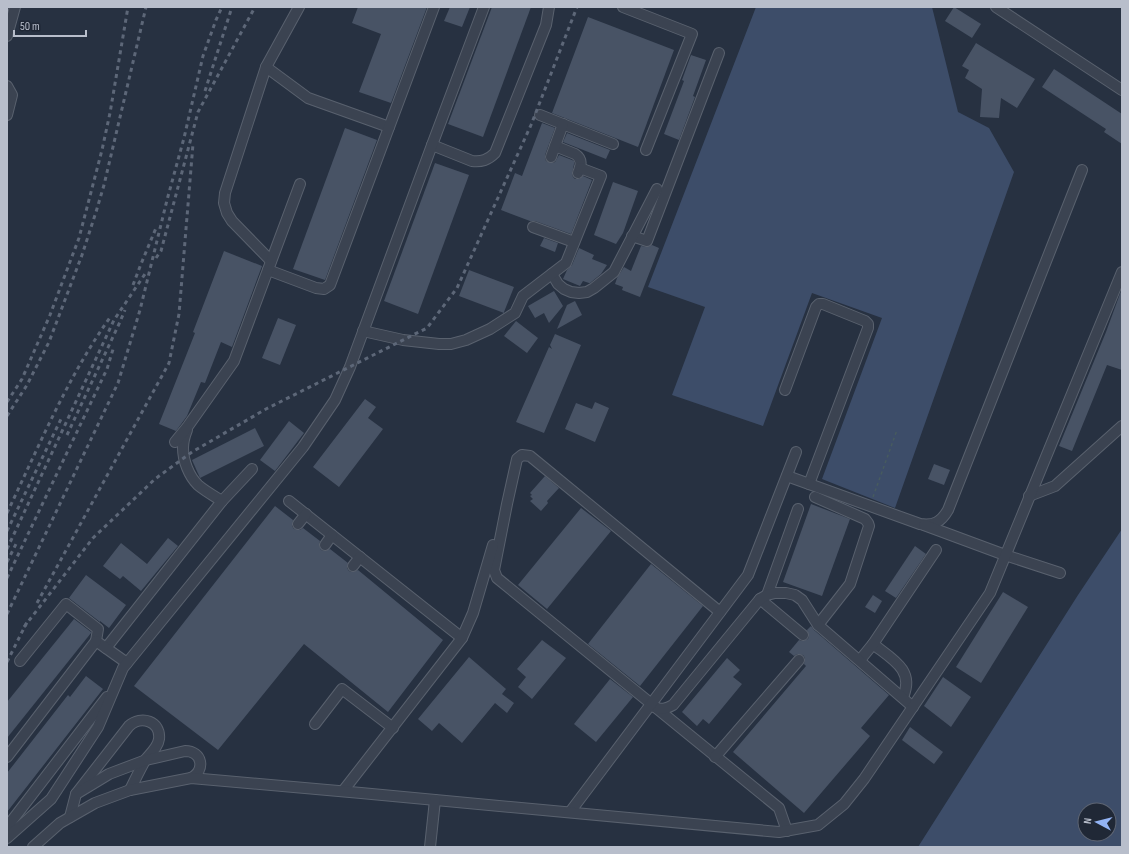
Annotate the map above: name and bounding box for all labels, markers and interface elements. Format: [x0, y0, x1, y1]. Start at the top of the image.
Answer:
scale bar [14, 12, 86, 38]
text: 50 m [20, 19, 40, 34]
north arrow [1077, 802, 1117, 842]
text: N [1081, 817, 1094, 825]

